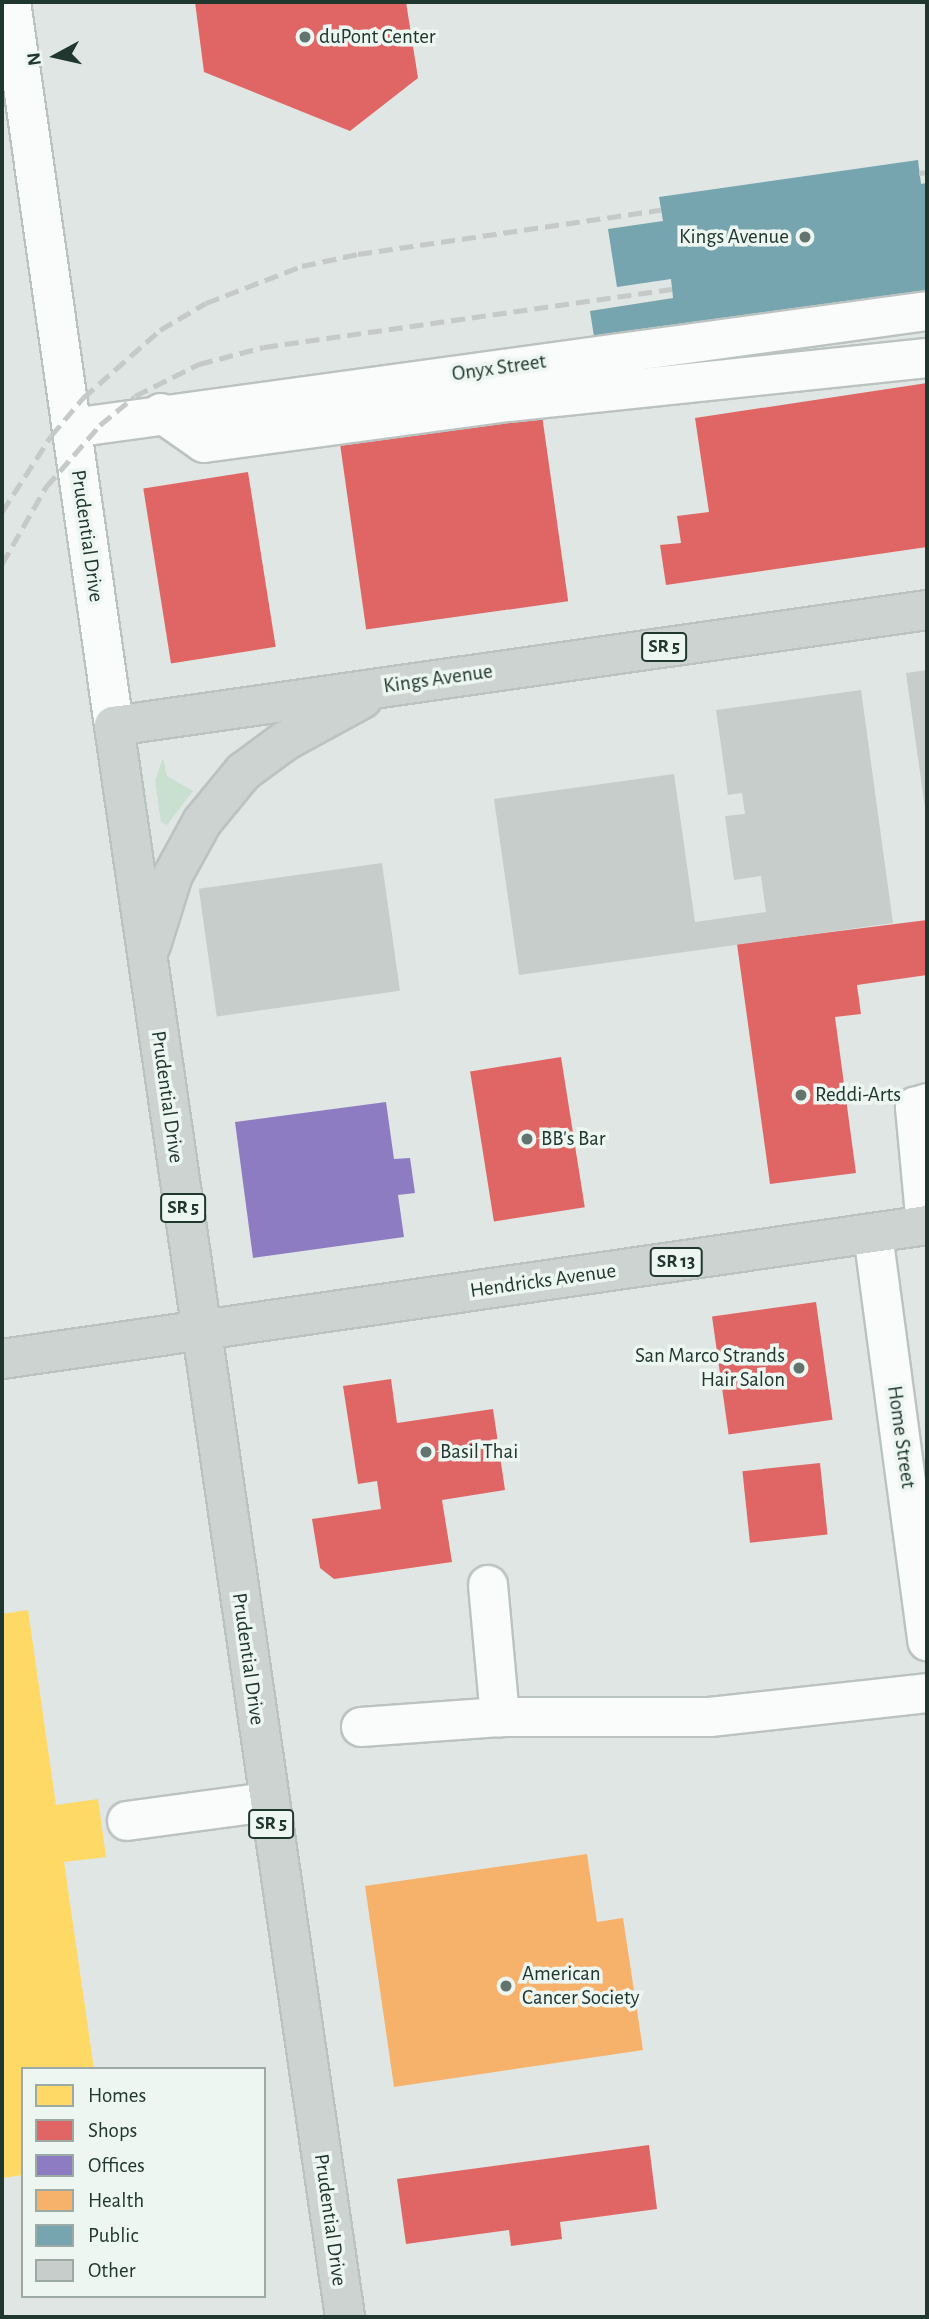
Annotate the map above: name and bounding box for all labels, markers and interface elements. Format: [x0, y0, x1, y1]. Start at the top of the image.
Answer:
north arrow [21, 21, 91, 91]
place label: duPont Center [319, 24, 436, 50]
marker: duPont Center [297, 29, 313, 45]
text: N [24, 51, 45, 67]
place label: Kings Avenue [679, 224, 789, 250]
marker: Kings Avenue [795, 227, 815, 247]
street label: Onyx Street [450, 349, 548, 387]
street label: Prudential Drive [65, 468, 109, 604]
road number: SR 5 [640, 632, 688, 662]
street label: Kings Avenue [382, 659, 494, 699]
street label: Prudential Drive [145, 1029, 189, 1165]
place label: Reddi-Arts [815, 1082, 901, 1108]
marker: Reddi-Arts [793, 1087, 809, 1103]
place label: BB's Bar [541, 1126, 606, 1152]
marker: BB's Bar [519, 1131, 535, 1147]
road number: SR 5 [158, 1192, 208, 1224]
road number: SR 13 [648, 1246, 704, 1278]
street label: Hendricks Avenue [468, 1258, 618, 1304]
place label: San Marco Strands Hair Salon [635, 1343, 785, 1393]
marker: San Marco Strands Hair Salon [791, 1360, 807, 1376]
street label: Home Street [881, 1384, 921, 1490]
place label: Basil Thai [440, 1439, 518, 1465]
marker: Basil Thai [418, 1444, 434, 1460]
street label: Prudential Drive [226, 1591, 270, 1727]
road number: SR 5 [246, 1808, 296, 1840]
place label: American Cancer Society [522, 1961, 640, 2011]
marker: American Cancer Society [496, 1976, 516, 1996]
legend [21, 2067, 266, 2298]
text: Homes [88, 2085, 146, 2106]
text: Shops [88, 2120, 137, 2141]
street label: Prudential Drive [308, 2152, 352, 2288]
text: Offices [88, 2155, 145, 2176]
text: Health [88, 2190, 144, 2211]
text: Public [88, 2225, 138, 2246]
text: Other [88, 2260, 135, 2281]

